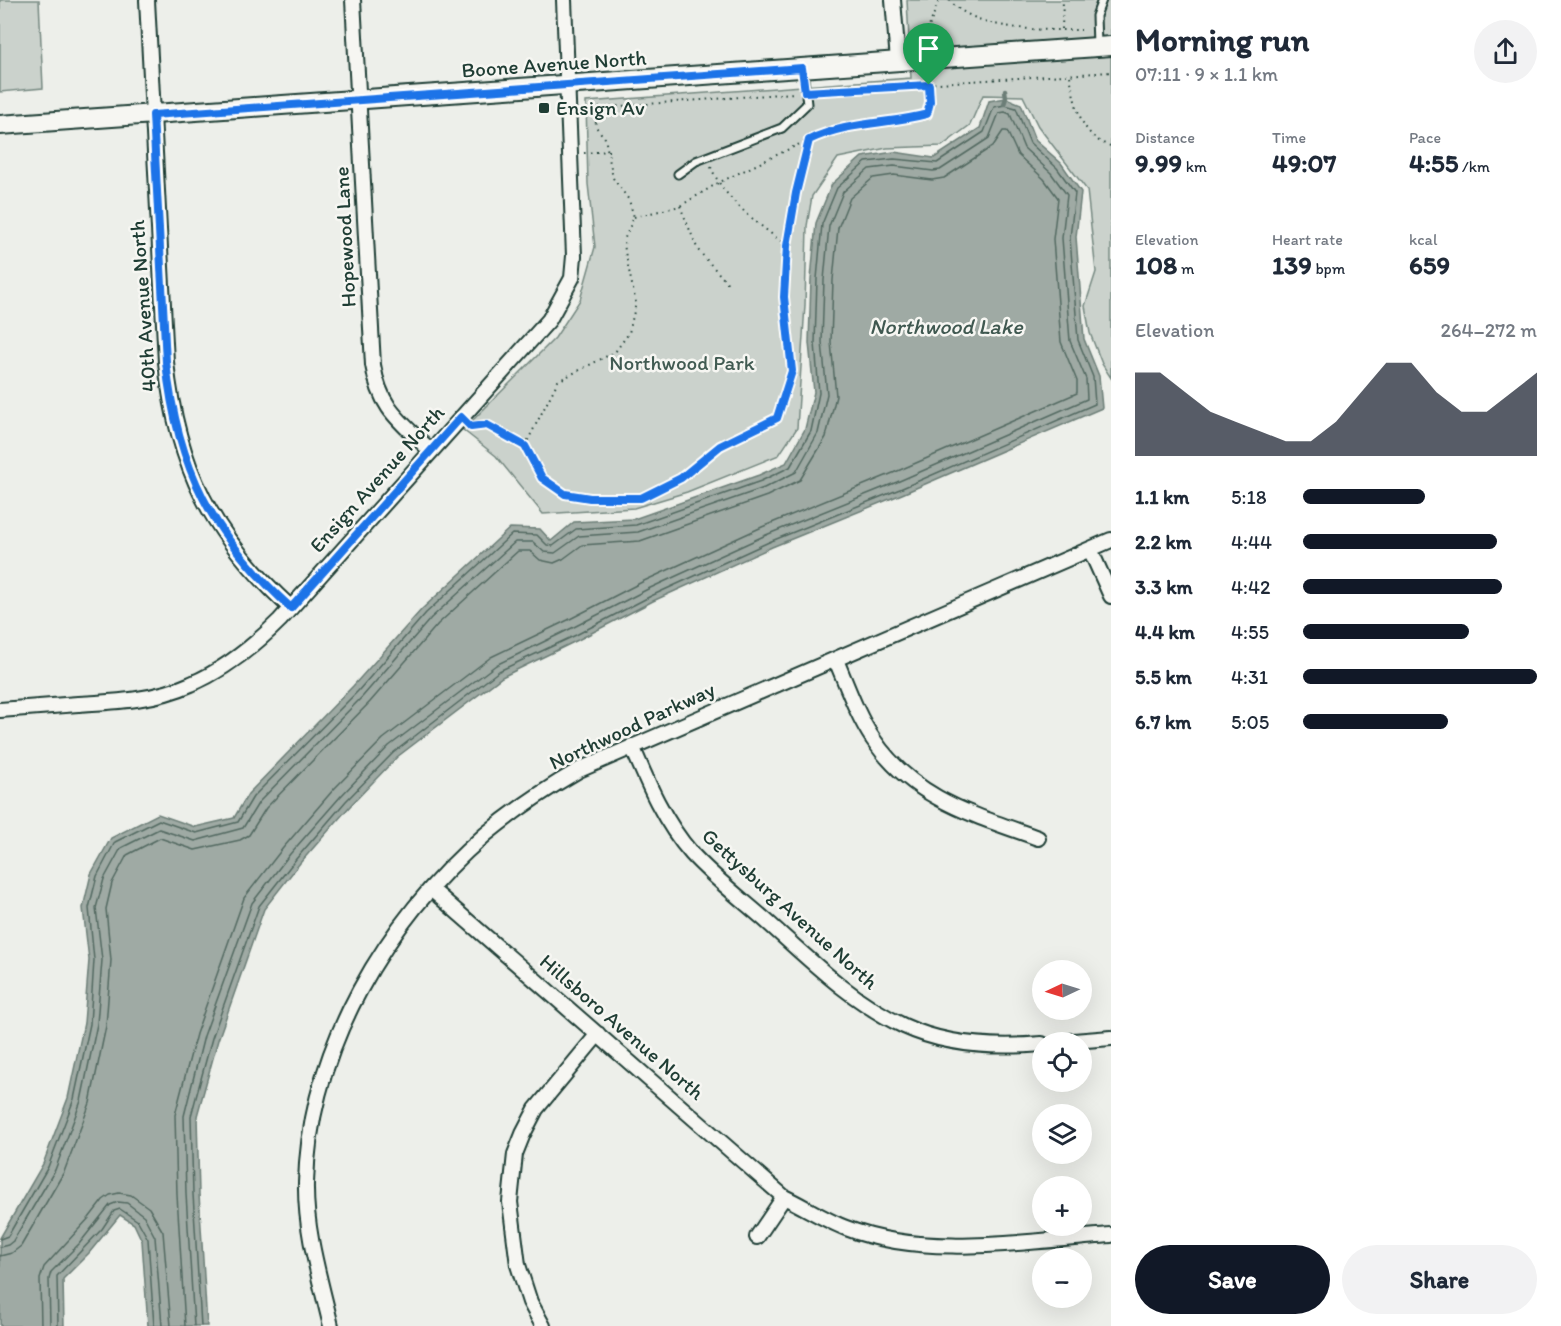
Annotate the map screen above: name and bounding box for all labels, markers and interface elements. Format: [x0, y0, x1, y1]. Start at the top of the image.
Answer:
text: Morning run [1135, 20, 1310, 59]
button: share [1474, 20, 1537, 83]
pin [903, 23, 954, 85]
icon: arrive [912, 32, 945, 65]
street label: Boone Avenue North [461, 45, 647, 82]
text: 07:11 · 9 × 1.1 km [1135, 62, 1278, 86]
place label: Ensign Av [556, 95, 645, 120]
marker: Ensign Av [537, 101, 551, 115]
text: Distance [1135, 128, 1195, 147]
text: Time [1272, 128, 1306, 147]
text: Pace [1409, 128, 1441, 147]
text: 9.99 [1135, 147, 1182, 179]
text: 49:07 [1272, 147, 1337, 179]
text: 4:55 [1409, 147, 1458, 179]
text: km [1182, 157, 1207, 176]
text: /km [1458, 157, 1490, 176]
street label: Hopewood Lane [328, 166, 361, 308]
street label: 40th Avenue North [124, 219, 161, 393]
text: Elevation [1135, 230, 1199, 249]
text: Heart rate [1272, 230, 1343, 249]
text: kcal [1409, 230, 1437, 249]
text: 108 [1135, 249, 1177, 281]
text: 139 [1272, 249, 1312, 281]
text: 659 [1409, 249, 1450, 281]
text: m [1177, 259, 1194, 278]
text: bpm [1312, 259, 1345, 278]
water label: Northwood Lake [869, 313, 1024, 340]
text: Elevation [1135, 318, 1214, 342]
text: 264–272 m [1440, 318, 1537, 342]
park label: Northwood Park [609, 350, 755, 375]
street label: Ensign Avenue North [304, 400, 449, 557]
text: 1.1 km [1135, 485, 1189, 509]
text: 5:18 [1231, 485, 1267, 509]
text: 2.2 km [1135, 530, 1192, 554]
text: 4:44 [1231, 530, 1272, 554]
text: 3.3 km [1135, 575, 1193, 599]
text: 4:42 [1231, 575, 1270, 599]
text: 4.4 km [1135, 620, 1195, 644]
text: 4:55 [1231, 620, 1269, 644]
text: 5.5 km [1135, 665, 1192, 689]
text: 4:31 [1231, 665, 1268, 689]
street label: Northwood Parkway [545, 676, 719, 775]
text: 6.7 km [1135, 710, 1191, 734]
text: 5:05 [1231, 710, 1269, 734]
street label: Gettysburg Avenue North [697, 823, 884, 995]
street label: Hillsboro Avenue North [535, 948, 710, 1105]
north arrow [1032, 960, 1092, 1020]
map controls [1032, 960, 1092, 1308]
button: locate [1032, 1032, 1092, 1092]
button: layers [1032, 1104, 1092, 1164]
button: + [1032, 1176, 1092, 1236]
button: Save [1135, 1245, 1330, 1314]
button: Share [1342, 1245, 1537, 1314]
button: − [1032, 1248, 1092, 1308]

